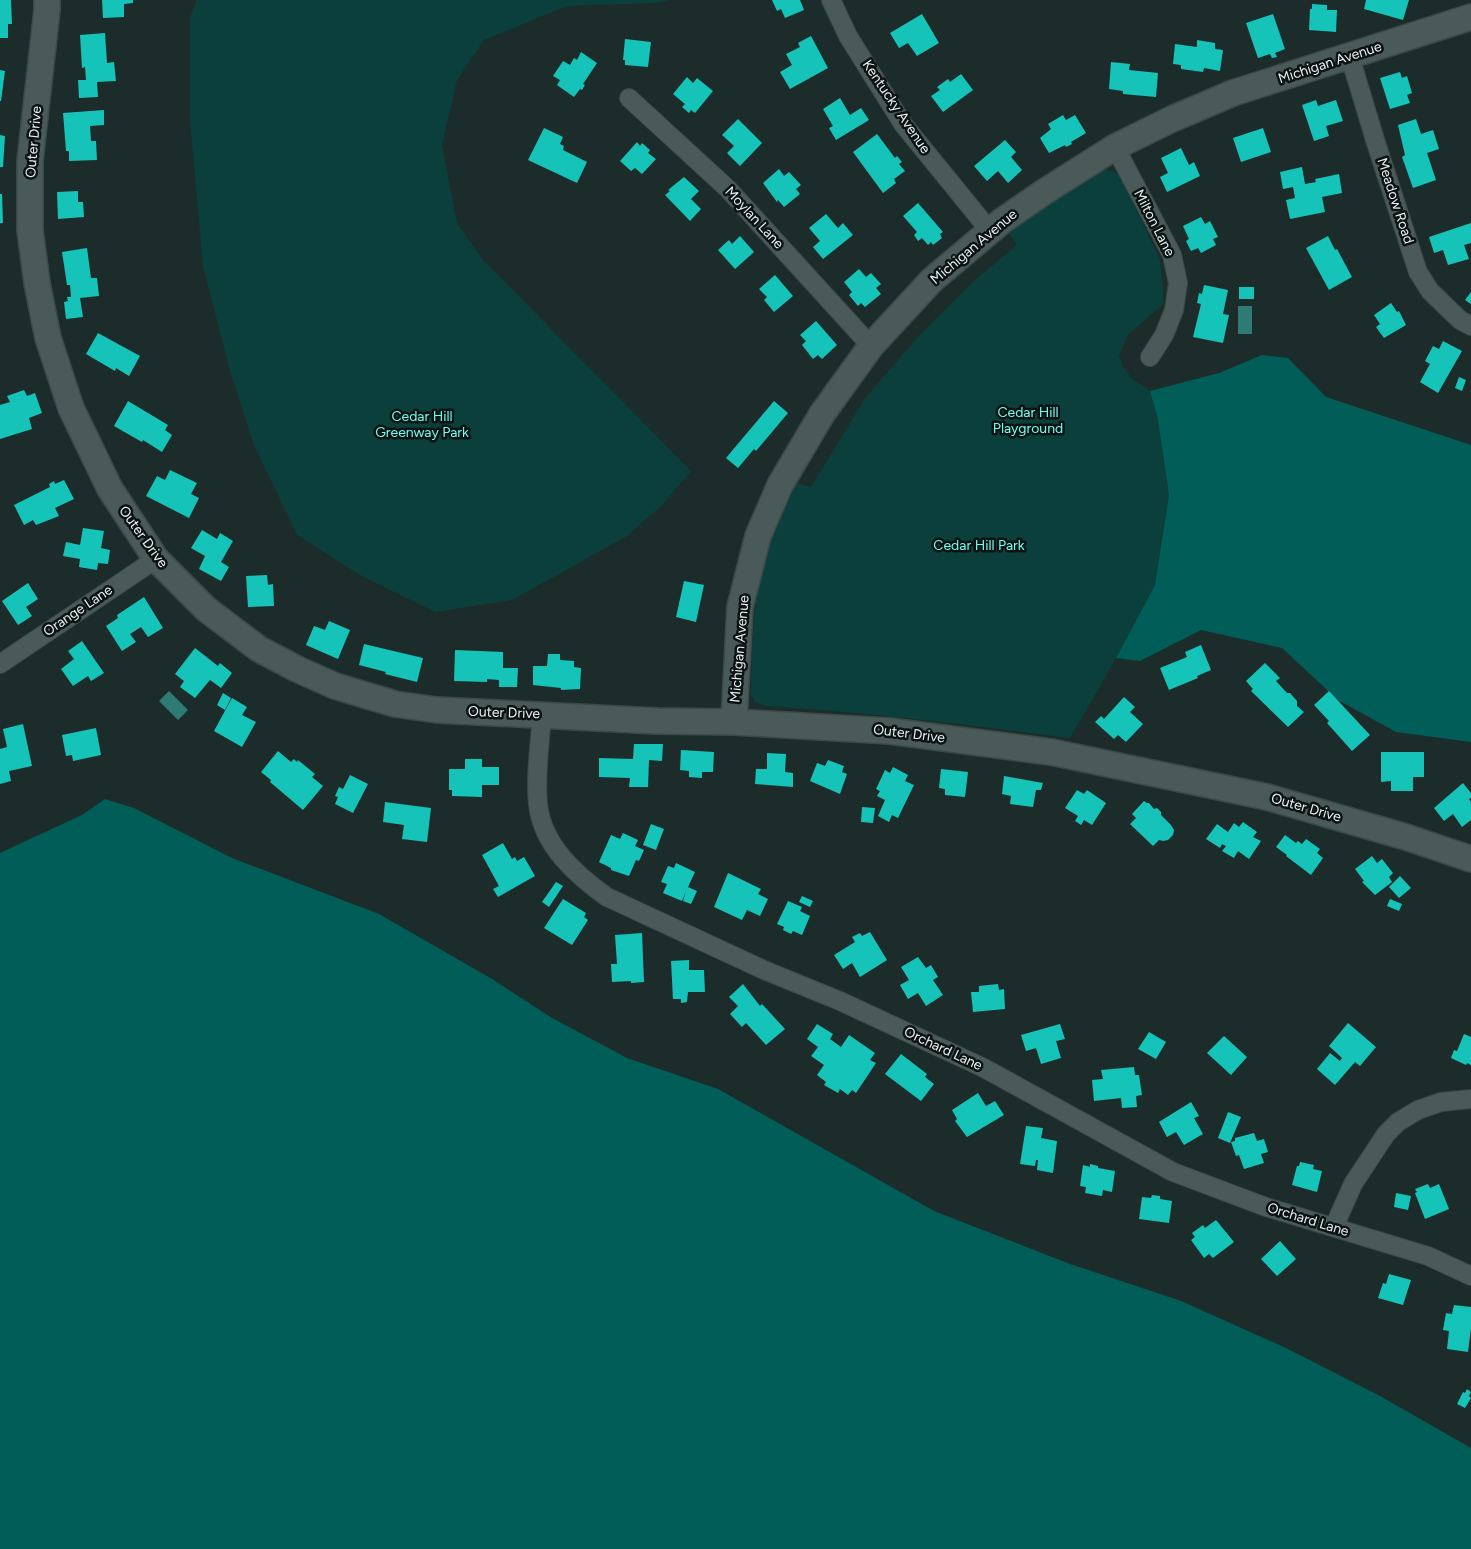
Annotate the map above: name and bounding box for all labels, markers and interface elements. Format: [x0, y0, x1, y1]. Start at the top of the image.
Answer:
street label: Michigan Avenue [1276, 38, 1384, 88]
street label: Kentucky Avenue [858, 57, 934, 157]
street label: Outer Drive [22, 105, 46, 179]
street label: Meadow Road [1373, 156, 1417, 246]
street label: Moylan Lane [721, 184, 787, 252]
street label: Milton Lane [1130, 187, 1178, 259]
street label: Michigan Avenue [927, 206, 1021, 288]
park label: Cedar Hill Playground [993, 405, 1063, 438]
park label: Cedar Hill Greenway Park [375, 409, 469, 442]
street label: Outer Drive [115, 503, 171, 571]
park label: Cedar Hill Park [933, 538, 1025, 554]
street label: Orange Lane [40, 582, 116, 640]
street label: Michigan Avenue [727, 595, 753, 703]
street label: Outer Drive [468, 703, 540, 723]
street label: Outer Drive [872, 721, 946, 747]
street label: Outer Drive [1269, 790, 1343, 826]
street label: Orchard Lane [901, 1024, 985, 1074]
street label: Orchard Lane [1265, 1200, 1351, 1240]

